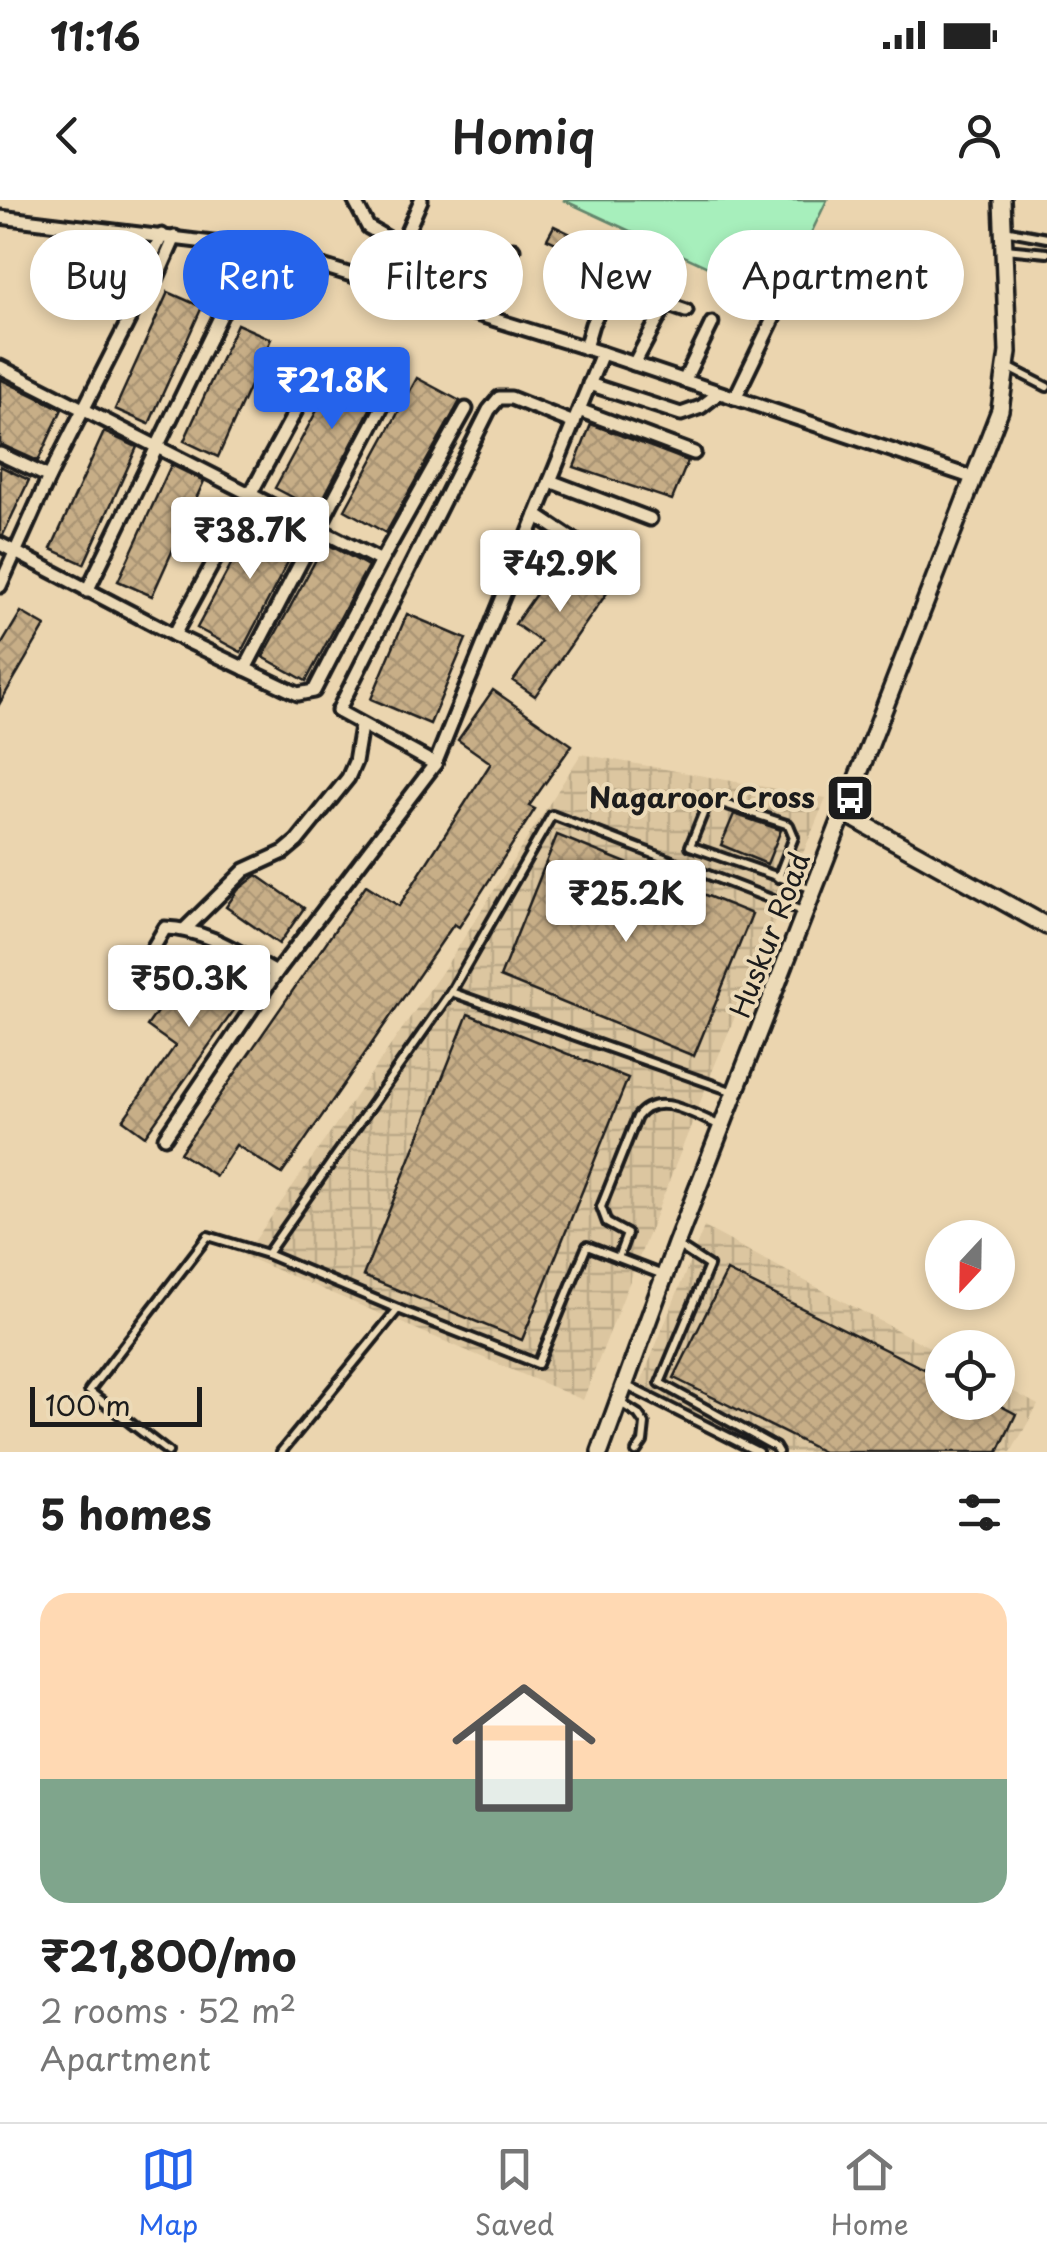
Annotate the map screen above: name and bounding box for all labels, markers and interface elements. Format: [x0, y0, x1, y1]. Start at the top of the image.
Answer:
text: 11:16 [50, 7, 141, 64]
text: Homiq [452, 101, 595, 169]
icon: back [40, 108, 95, 163]
icon: person [952, 108, 1007, 163]
chip: Buy [30, 230, 163, 320]
chip: Rent [183, 230, 329, 320]
chip: Filters [349, 230, 523, 320]
chip: New [543, 230, 687, 320]
chip: Apartment [707, 230, 964, 320]
pin: ₹21.8K [251, 347, 413, 432]
text: ₹21.8K [276, 355, 388, 403]
pin: ₹38.7K [169, 497, 331, 582]
text: ₹38.7K [193, 505, 307, 553]
pin: ₹42.9K [479, 530, 641, 615]
text: ₹42.9K [502, 538, 618, 586]
bus stop icon: Nagaroor Cross [824, 772, 876, 824]
place label: Nagaroor Cross [589, 775, 815, 818]
street label: Huskur Road [717, 845, 820, 1024]
pin: ₹25.2K [545, 860, 707, 945]
text: ₹25.2K [568, 868, 684, 916]
pin: ₹50.3K [108, 945, 270, 1030]
text: ₹50.3K [130, 953, 248, 1001]
north arrow [925, 1220, 1015, 1310]
map controls [925, 1220, 1015, 1420]
button: locate [925, 1330, 1015, 1420]
scale bar [30, 1382, 202, 1426]
text: 100 m [45, 1383, 131, 1426]
text: 5 homes [40, 1481, 212, 1544]
icon: filters [952, 1485, 1007, 1540]
icon: home [434, 1658, 614, 1838]
text: ₹21,800/mo [40, 1923, 296, 1986]
text: 2 rooms · 52 m² [40, 1986, 296, 2034]
text: Apartment [40, 2034, 211, 2082]
tab: Map [138, 2142, 198, 2245]
tab: Saved [475, 2142, 554, 2245]
tab: Home [831, 2142, 909, 2245]

